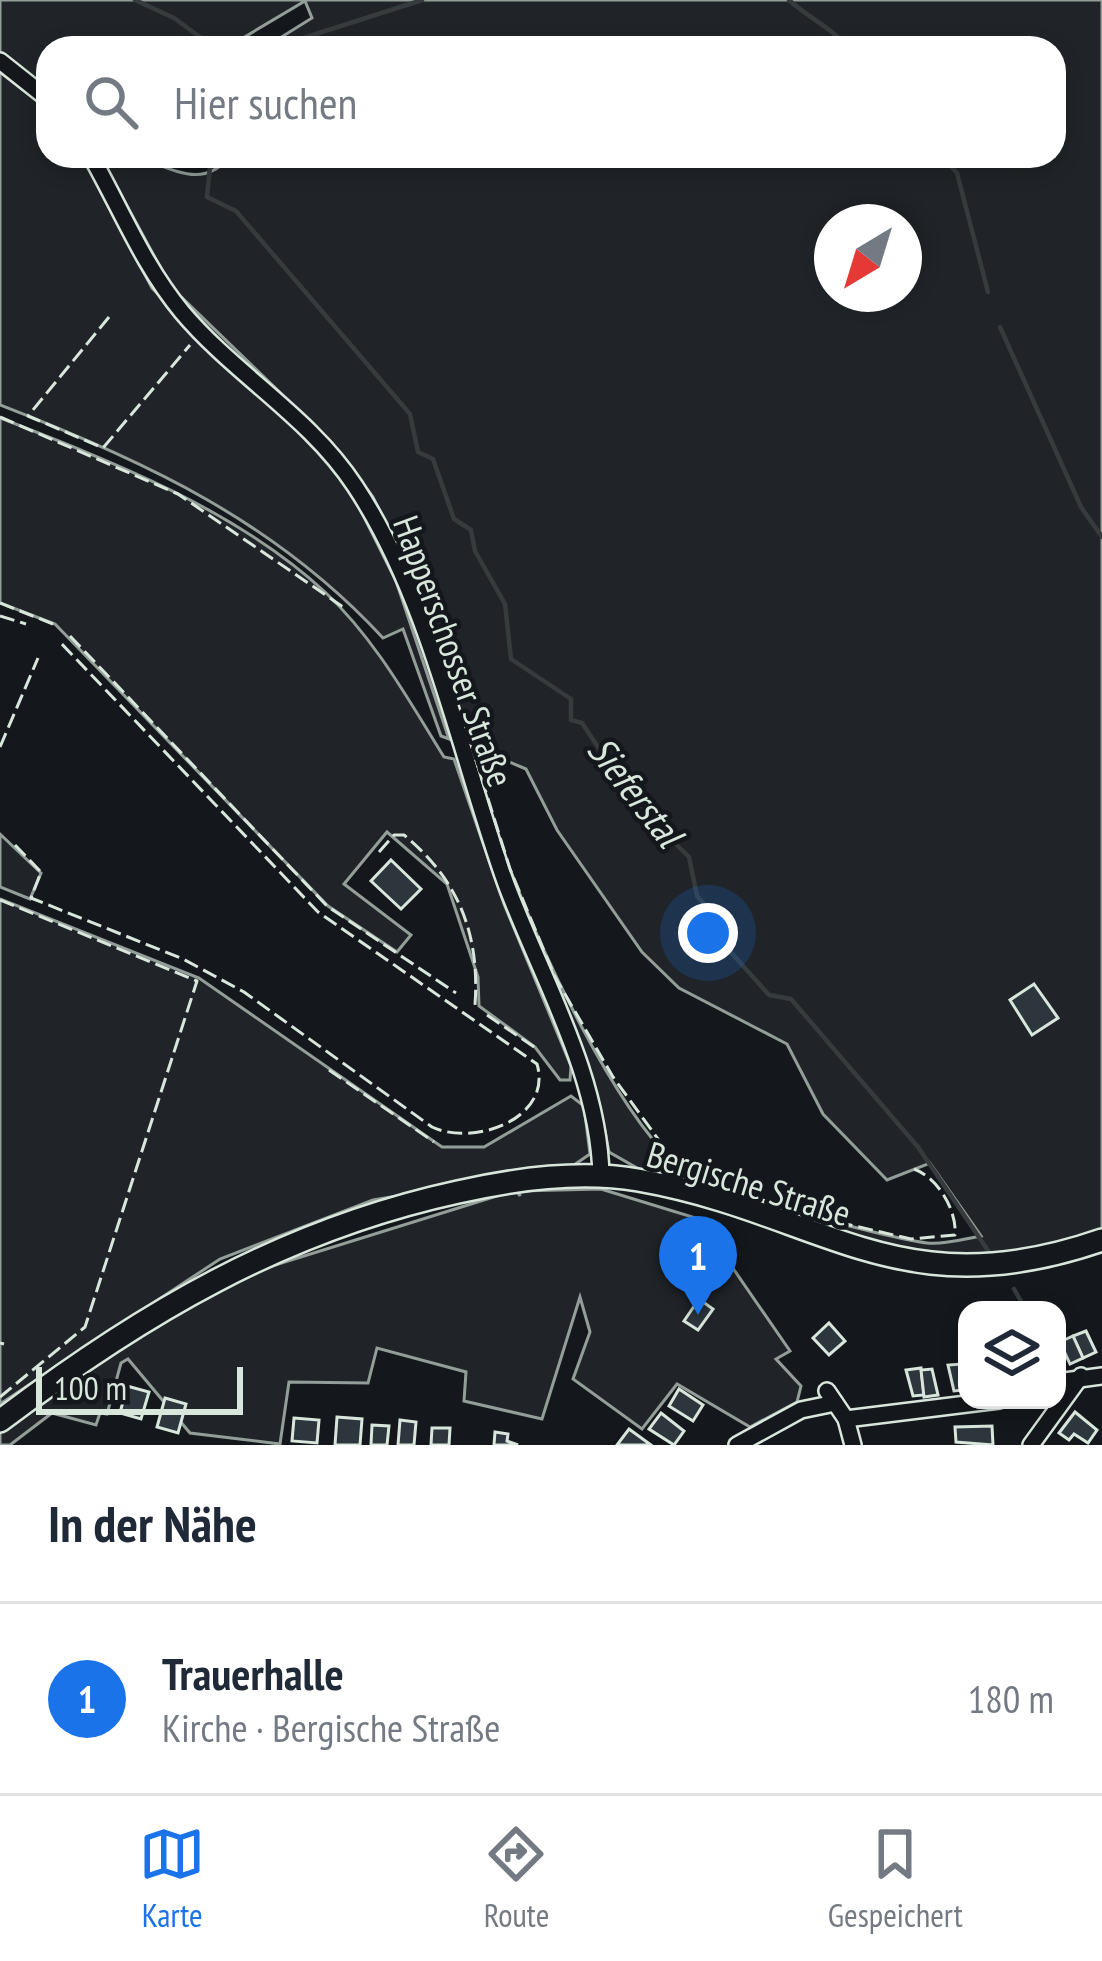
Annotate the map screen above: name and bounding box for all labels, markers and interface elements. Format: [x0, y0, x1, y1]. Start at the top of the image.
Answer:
search box [36, 36, 1066, 168]
icon: search [78, 69, 144, 135]
text: Hier suchen [174, 73, 357, 131]
north arrow [814, 204, 922, 312]
street label: Happerschosser Straße [383, 509, 525, 793]
water label: Sieferstal [577, 726, 697, 860]
your location [678, 903, 738, 963]
street label: Bergische Straße [642, 1130, 856, 1236]
pin: 1 [659, 1216, 737, 1315]
map controls [958, 1301, 1066, 1409]
button: layers [958, 1301, 1066, 1409]
scale bar [36, 1361, 243, 1414]
text: 100 m [54, 1366, 127, 1409]
text: In der Nähe [48, 1490, 257, 1556]
text: Trauerhalle [162, 1644, 344, 1702]
text: 1 [78, 1673, 96, 1724]
text: 180 m [968, 1673, 1054, 1724]
text: Kirche · Bergische Straße [162, 1702, 500, 1753]
tab: Karte [139, 1821, 205, 1936]
tab: Route [483, 1821, 549, 1936]
tab: Gespeichert [828, 1821, 963, 1936]

